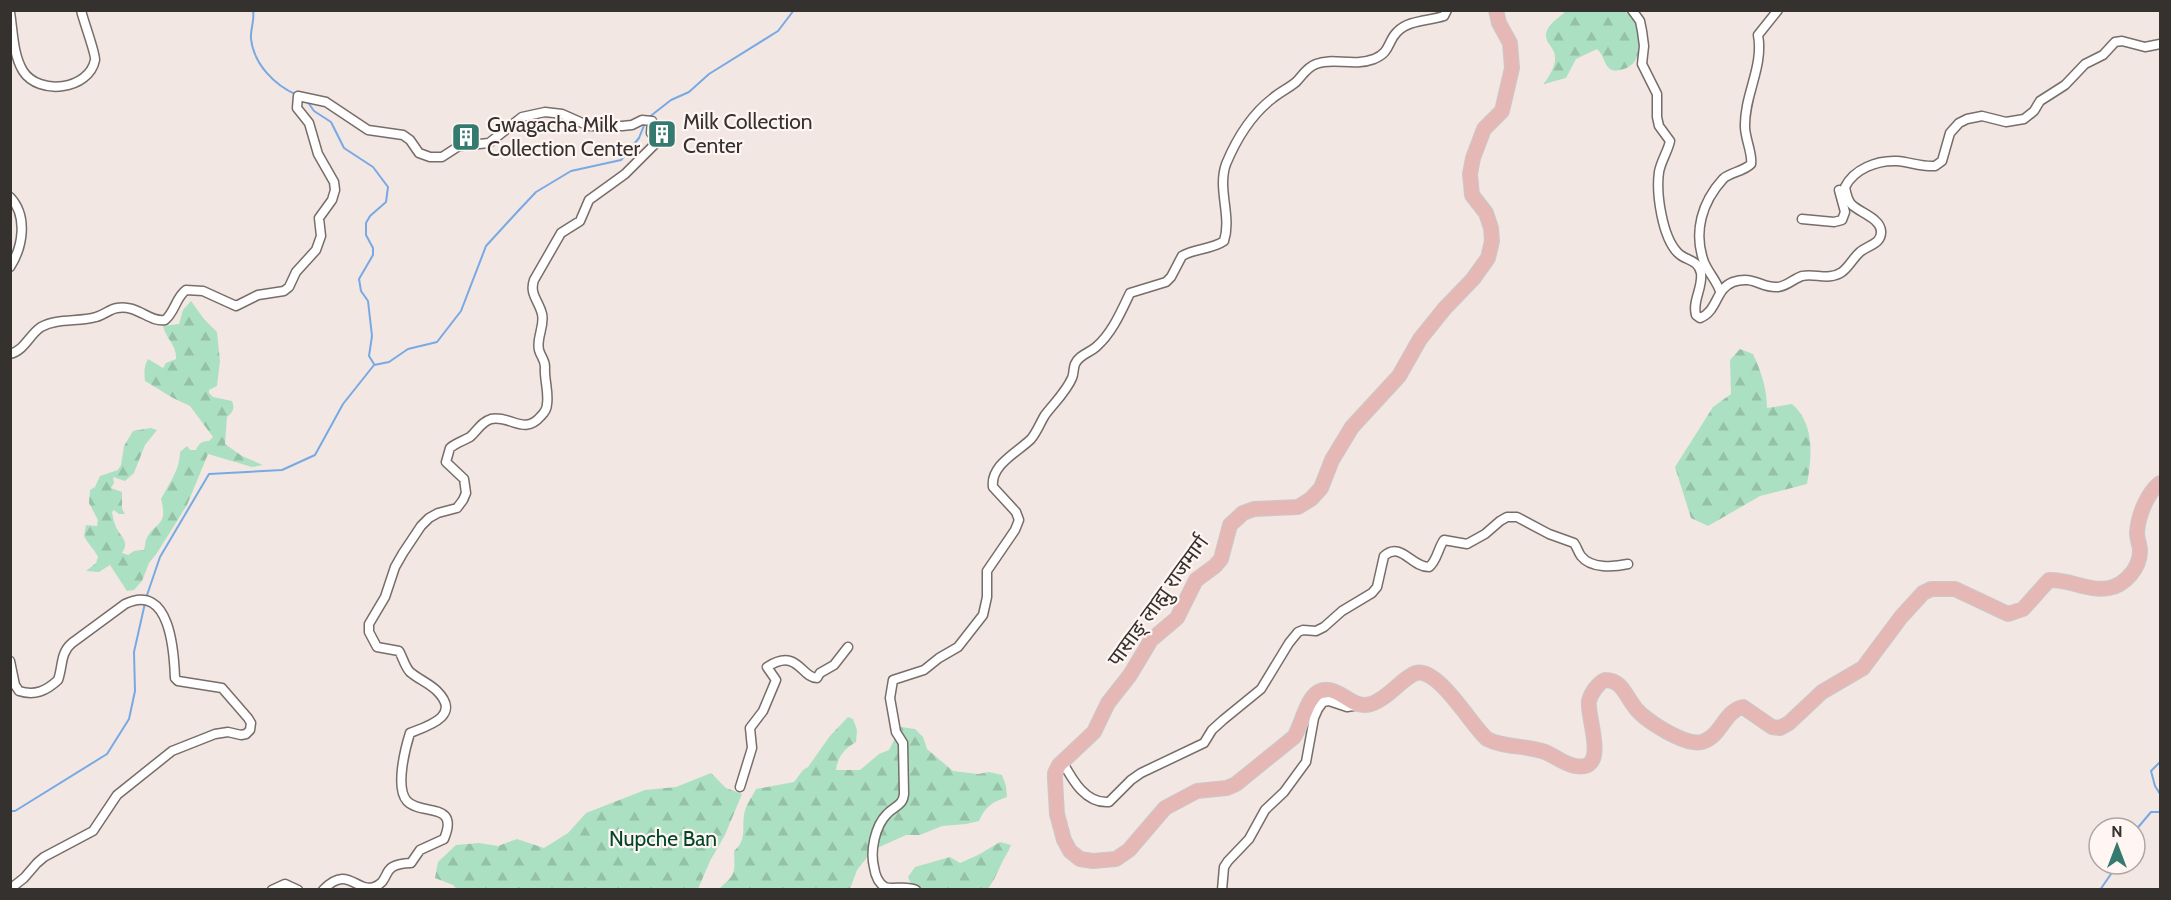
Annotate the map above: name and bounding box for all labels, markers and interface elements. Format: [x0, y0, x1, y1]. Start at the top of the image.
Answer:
place label: Milk Collection Center [683, 109, 813, 158]
place label: Gwagacha Milk Collection Center [487, 112, 641, 161]
building icon: Milk Collection Center [646, 118, 678, 150]
building icon: Gwagacha Milk Collection Center [450, 121, 482, 153]
street label: पासाङ् लाह्मु राजमार्ग [1102, 529, 1217, 673]
north arrow [2087, 816, 2147, 876]
text: N [2111, 822, 2123, 841]
park label: Nupche Ban [609, 826, 717, 851]

